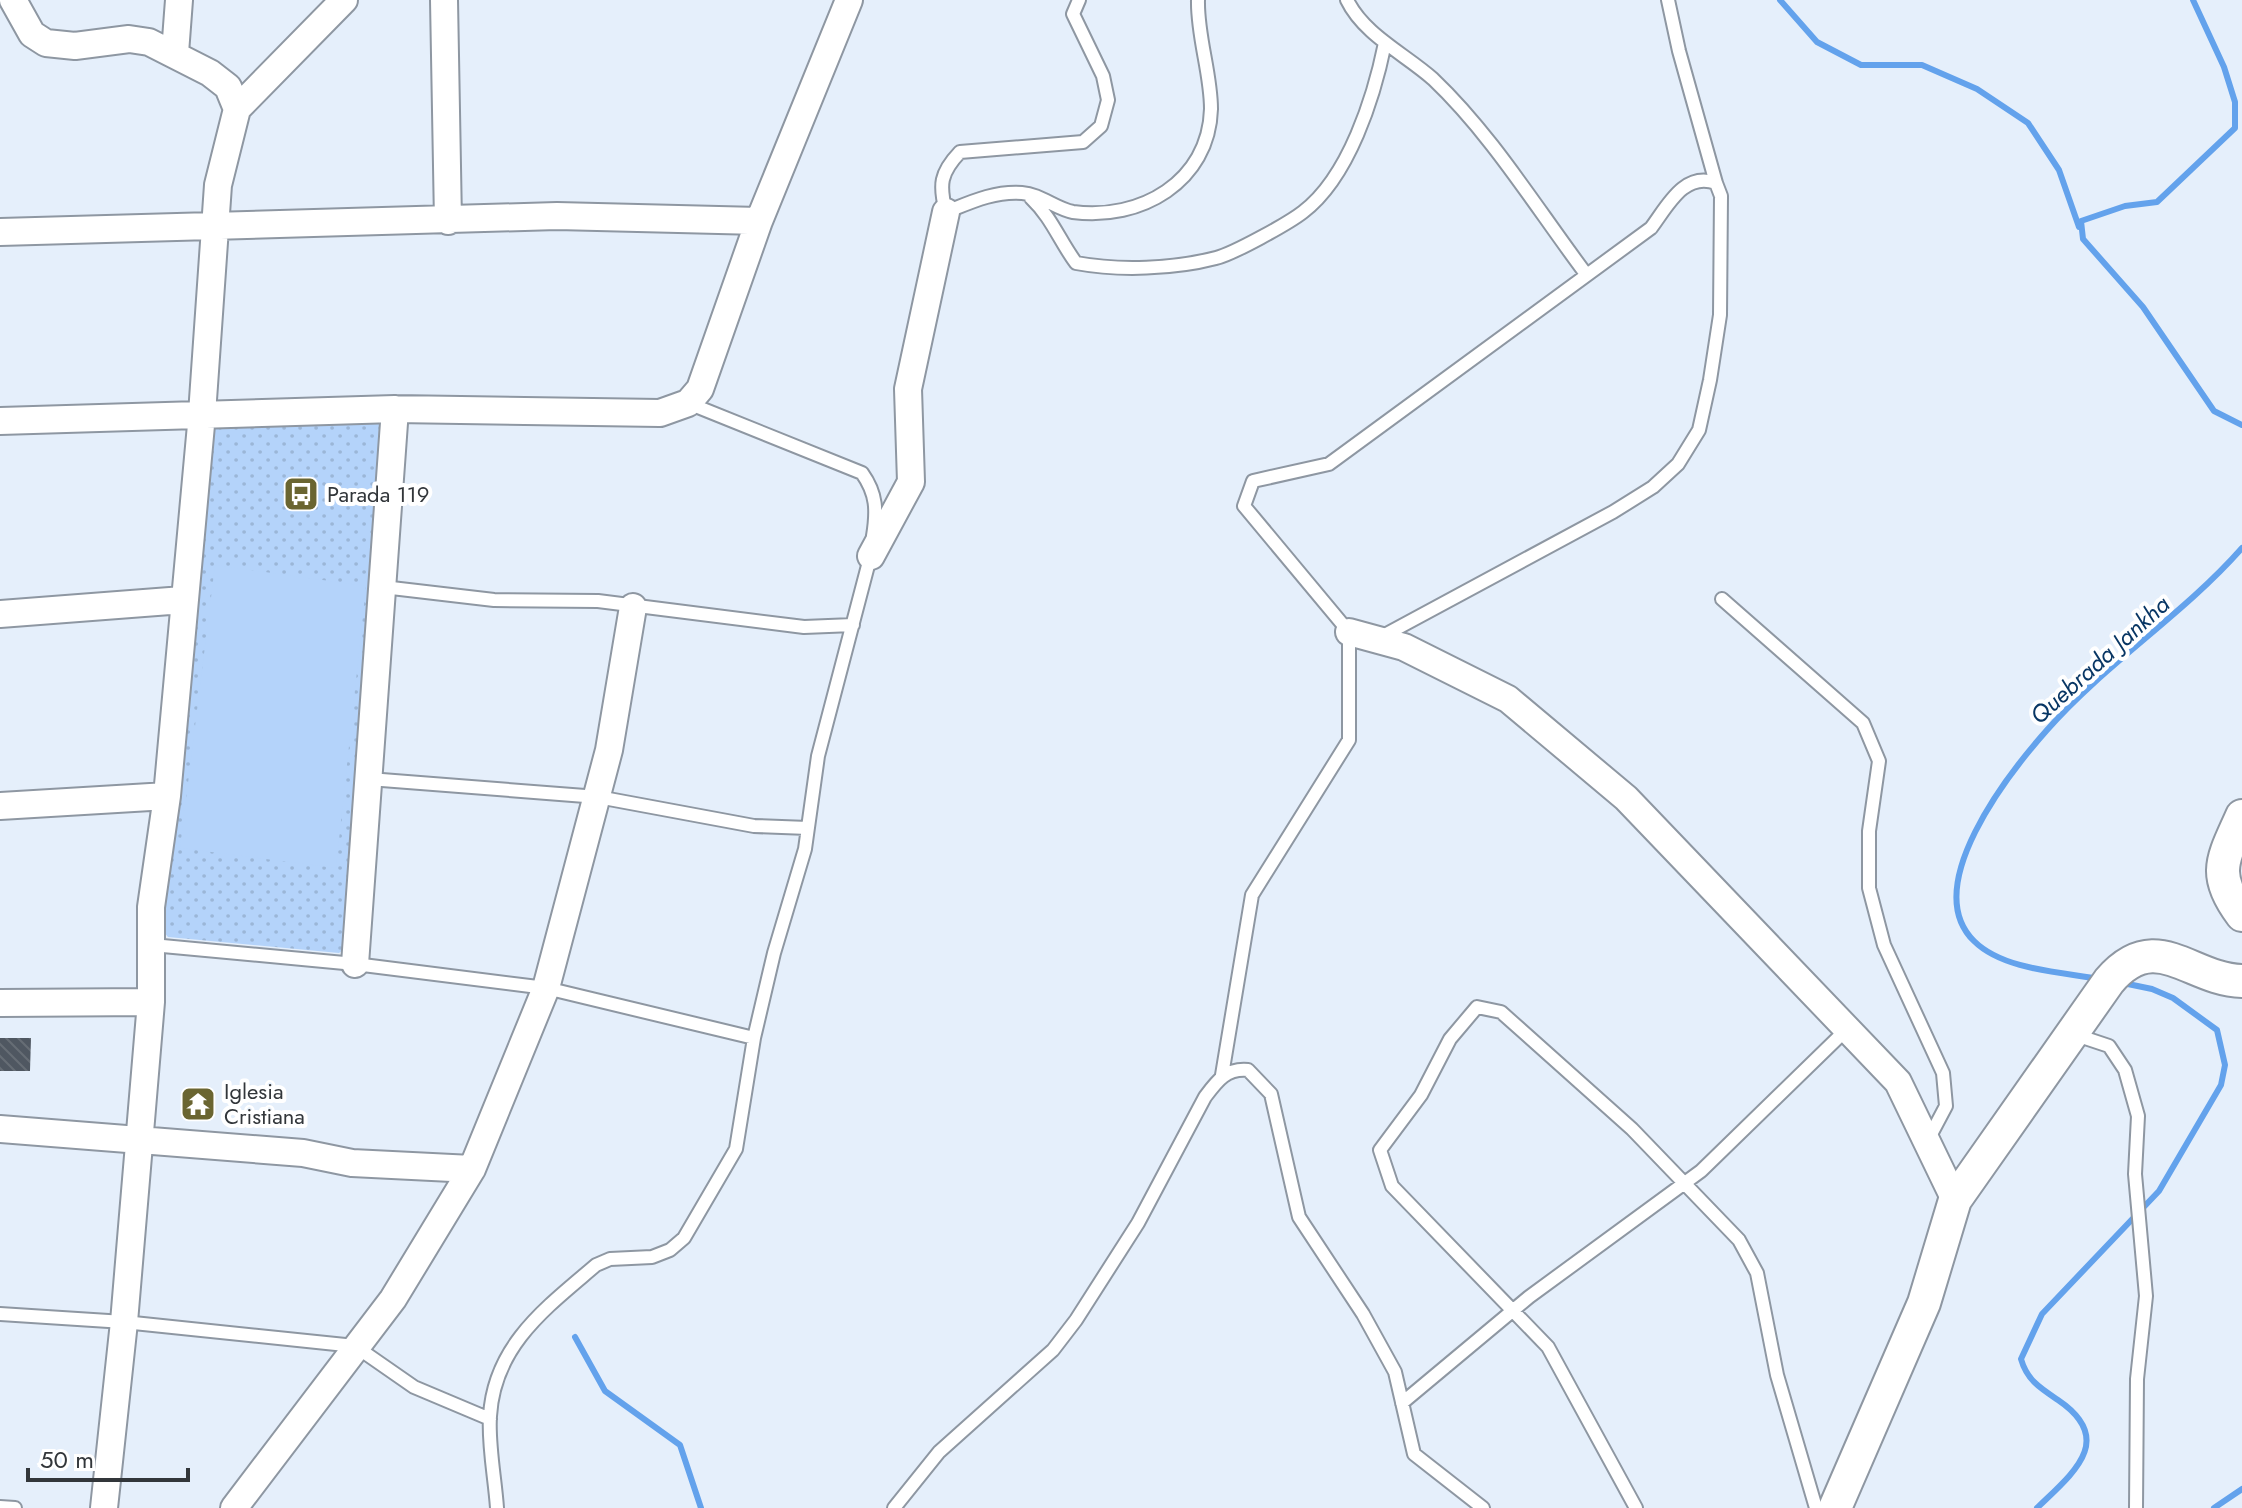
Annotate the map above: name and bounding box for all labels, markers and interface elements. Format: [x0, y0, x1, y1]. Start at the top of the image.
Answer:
bus stop icon: Parada 119 [282, 475, 320, 513]
place label: Parada 119 [327, 478, 429, 510]
water label: Quebrada Jankha [2022, 587, 2177, 732]
place label: Iglesia Cristiana [224, 1075, 305, 1132]
temple icon: Iglesia Cristiana [179, 1085, 217, 1123]
scale bar [28, 1432, 188, 1482]
text: 50 m [40, 1442, 94, 1477]

